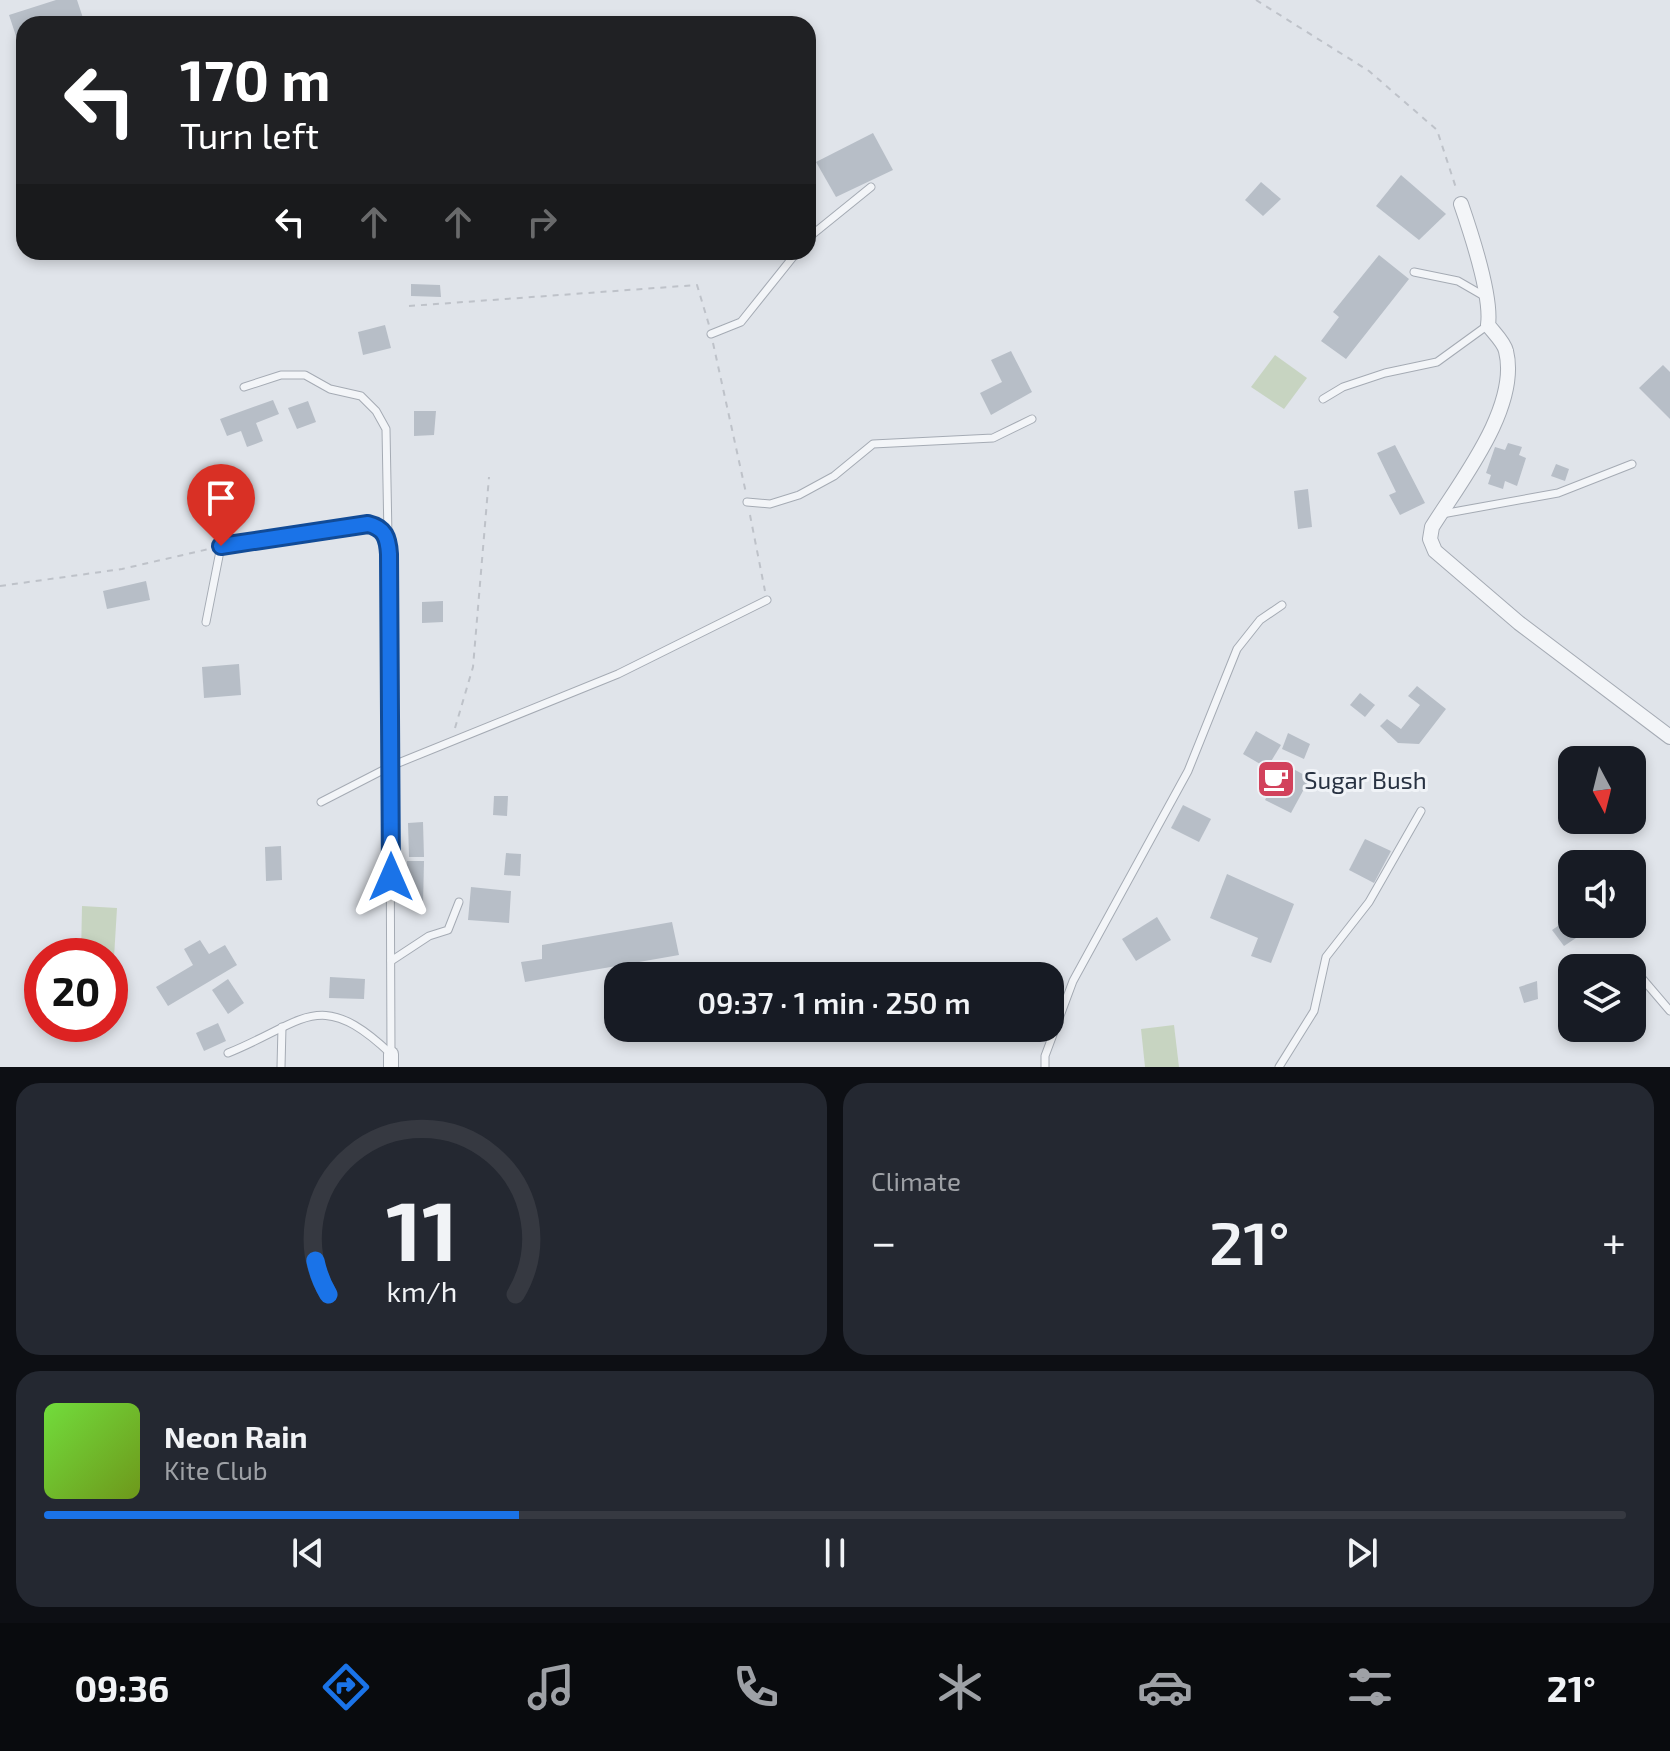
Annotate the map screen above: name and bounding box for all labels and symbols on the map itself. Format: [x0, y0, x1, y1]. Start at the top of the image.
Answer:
pin [187, 464, 255, 546]
north arrow [1558, 746, 1646, 834]
cafe icon: Sugar Bush [1255, 758, 1297, 800]
place label: Sugar Bush [1304, 765, 1427, 794]
position arrow [349, 835, 433, 919]
speed limit sign: 20 [24, 938, 128, 1042]

